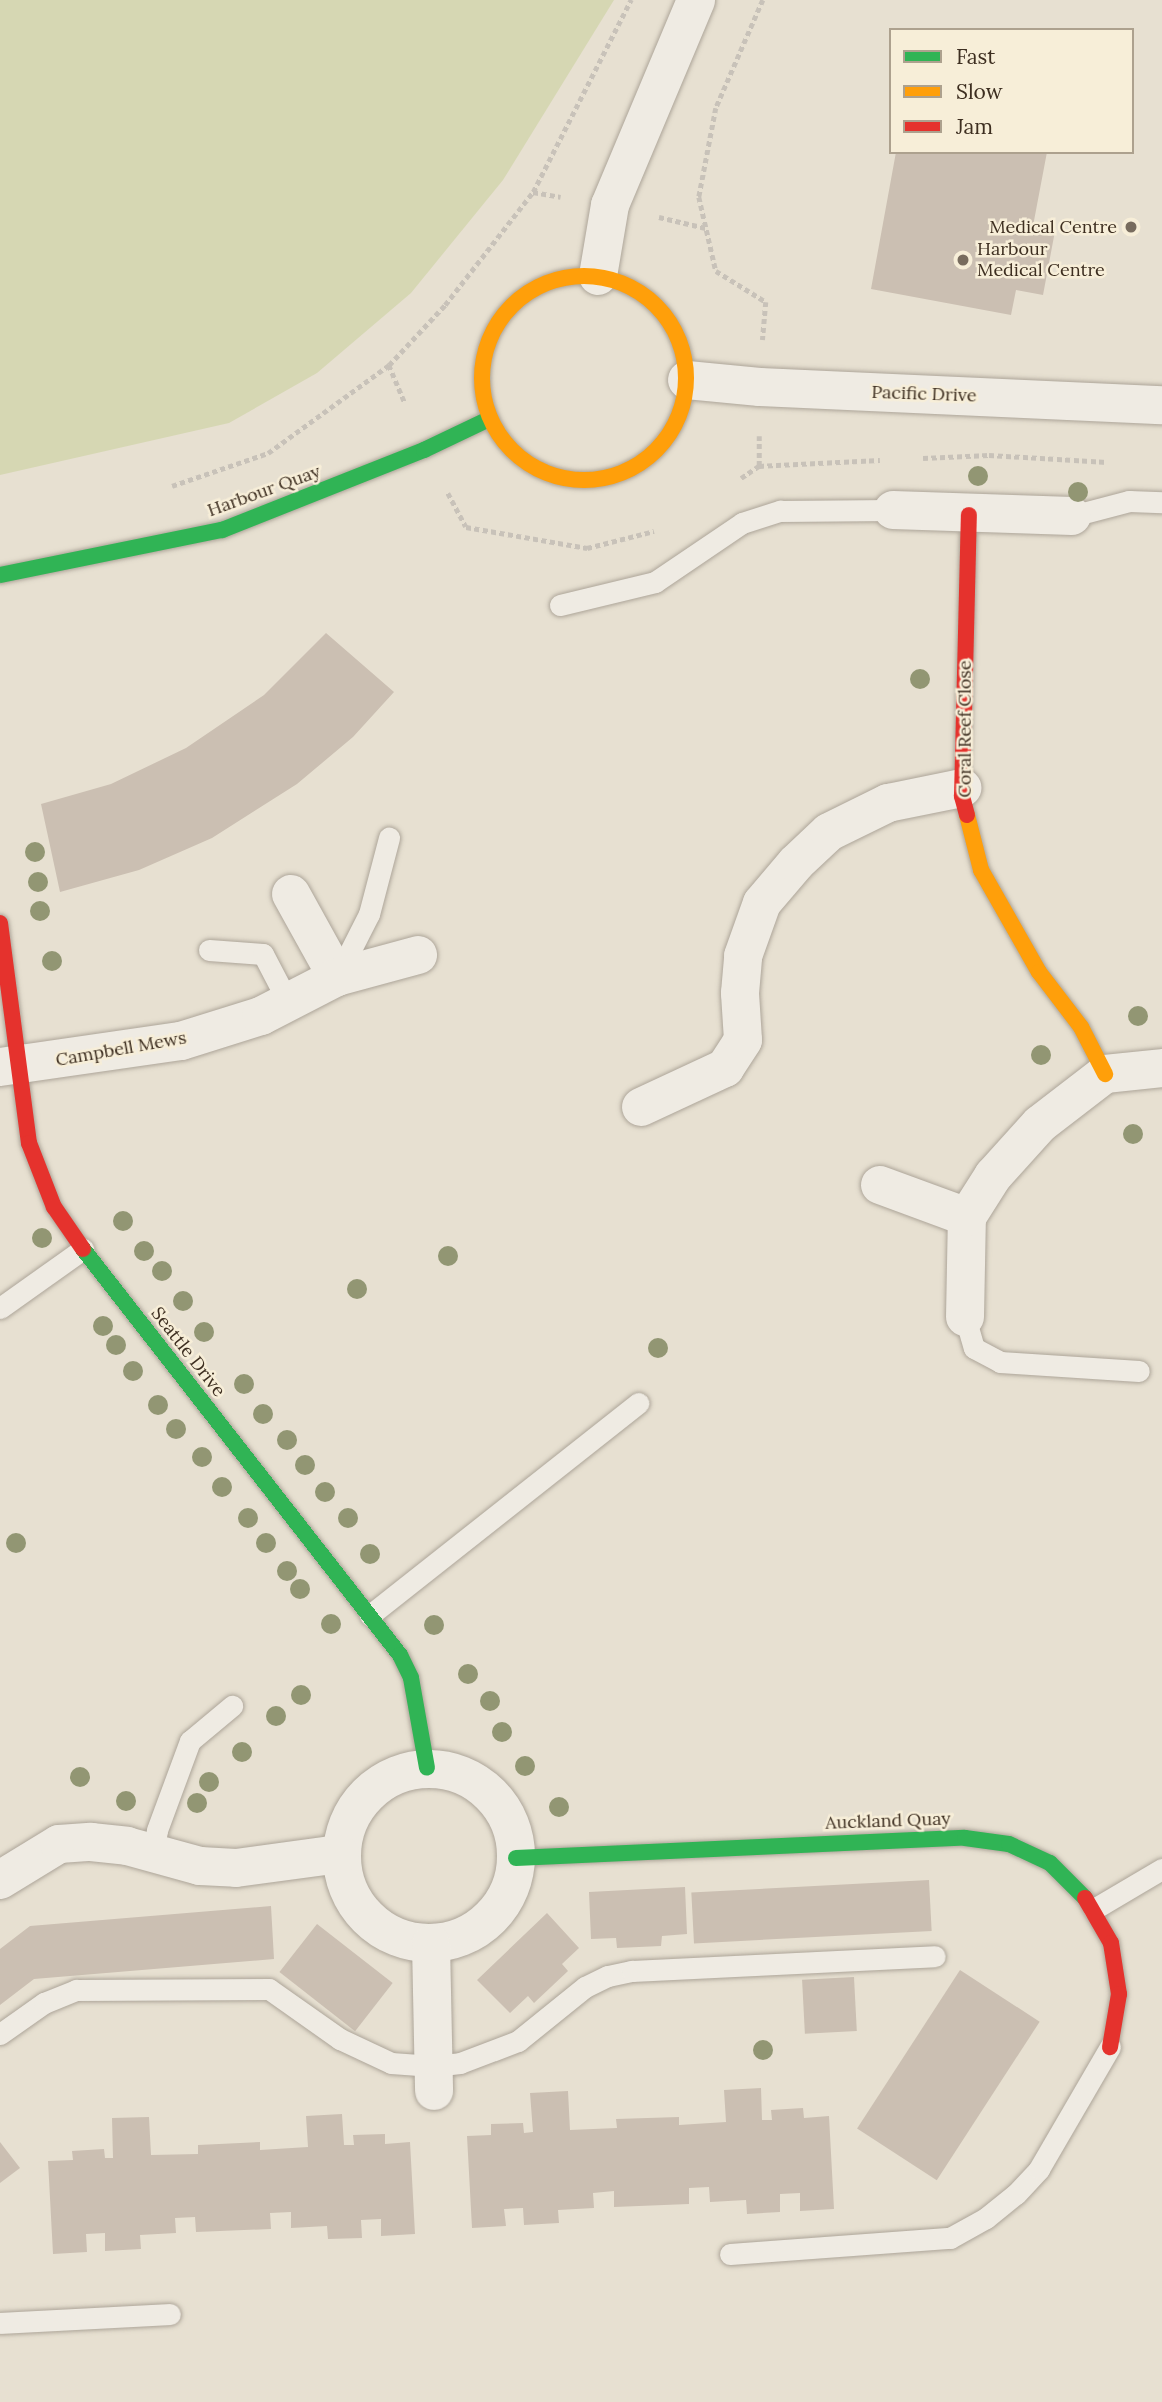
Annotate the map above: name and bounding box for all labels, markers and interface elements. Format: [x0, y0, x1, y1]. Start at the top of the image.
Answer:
legend [889, 28, 1134, 154]
text: Fast [956, 43, 995, 70]
text: Slow [956, 78, 1003, 105]
text: Jam [956, 113, 993, 140]
place label: Medical Centre [989, 216, 1117, 238]
marker: Medical Centre [1123, 219, 1139, 235]
place label: Harbour Medical Centre [977, 239, 1105, 282]
marker: Harbour Medical Centre [955, 252, 971, 268]
street label: Pacific Drive [871, 381, 977, 407]
street label: Harbour Quay [204, 461, 324, 521]
street label: Coral Reef Close [954, 660, 976, 798]
street label: Campbell Mews [54, 1027, 188, 1071]
street label: Seattle Drive [146, 1303, 230, 1401]
street label: Auckland Quay [825, 1808, 951, 1834]

